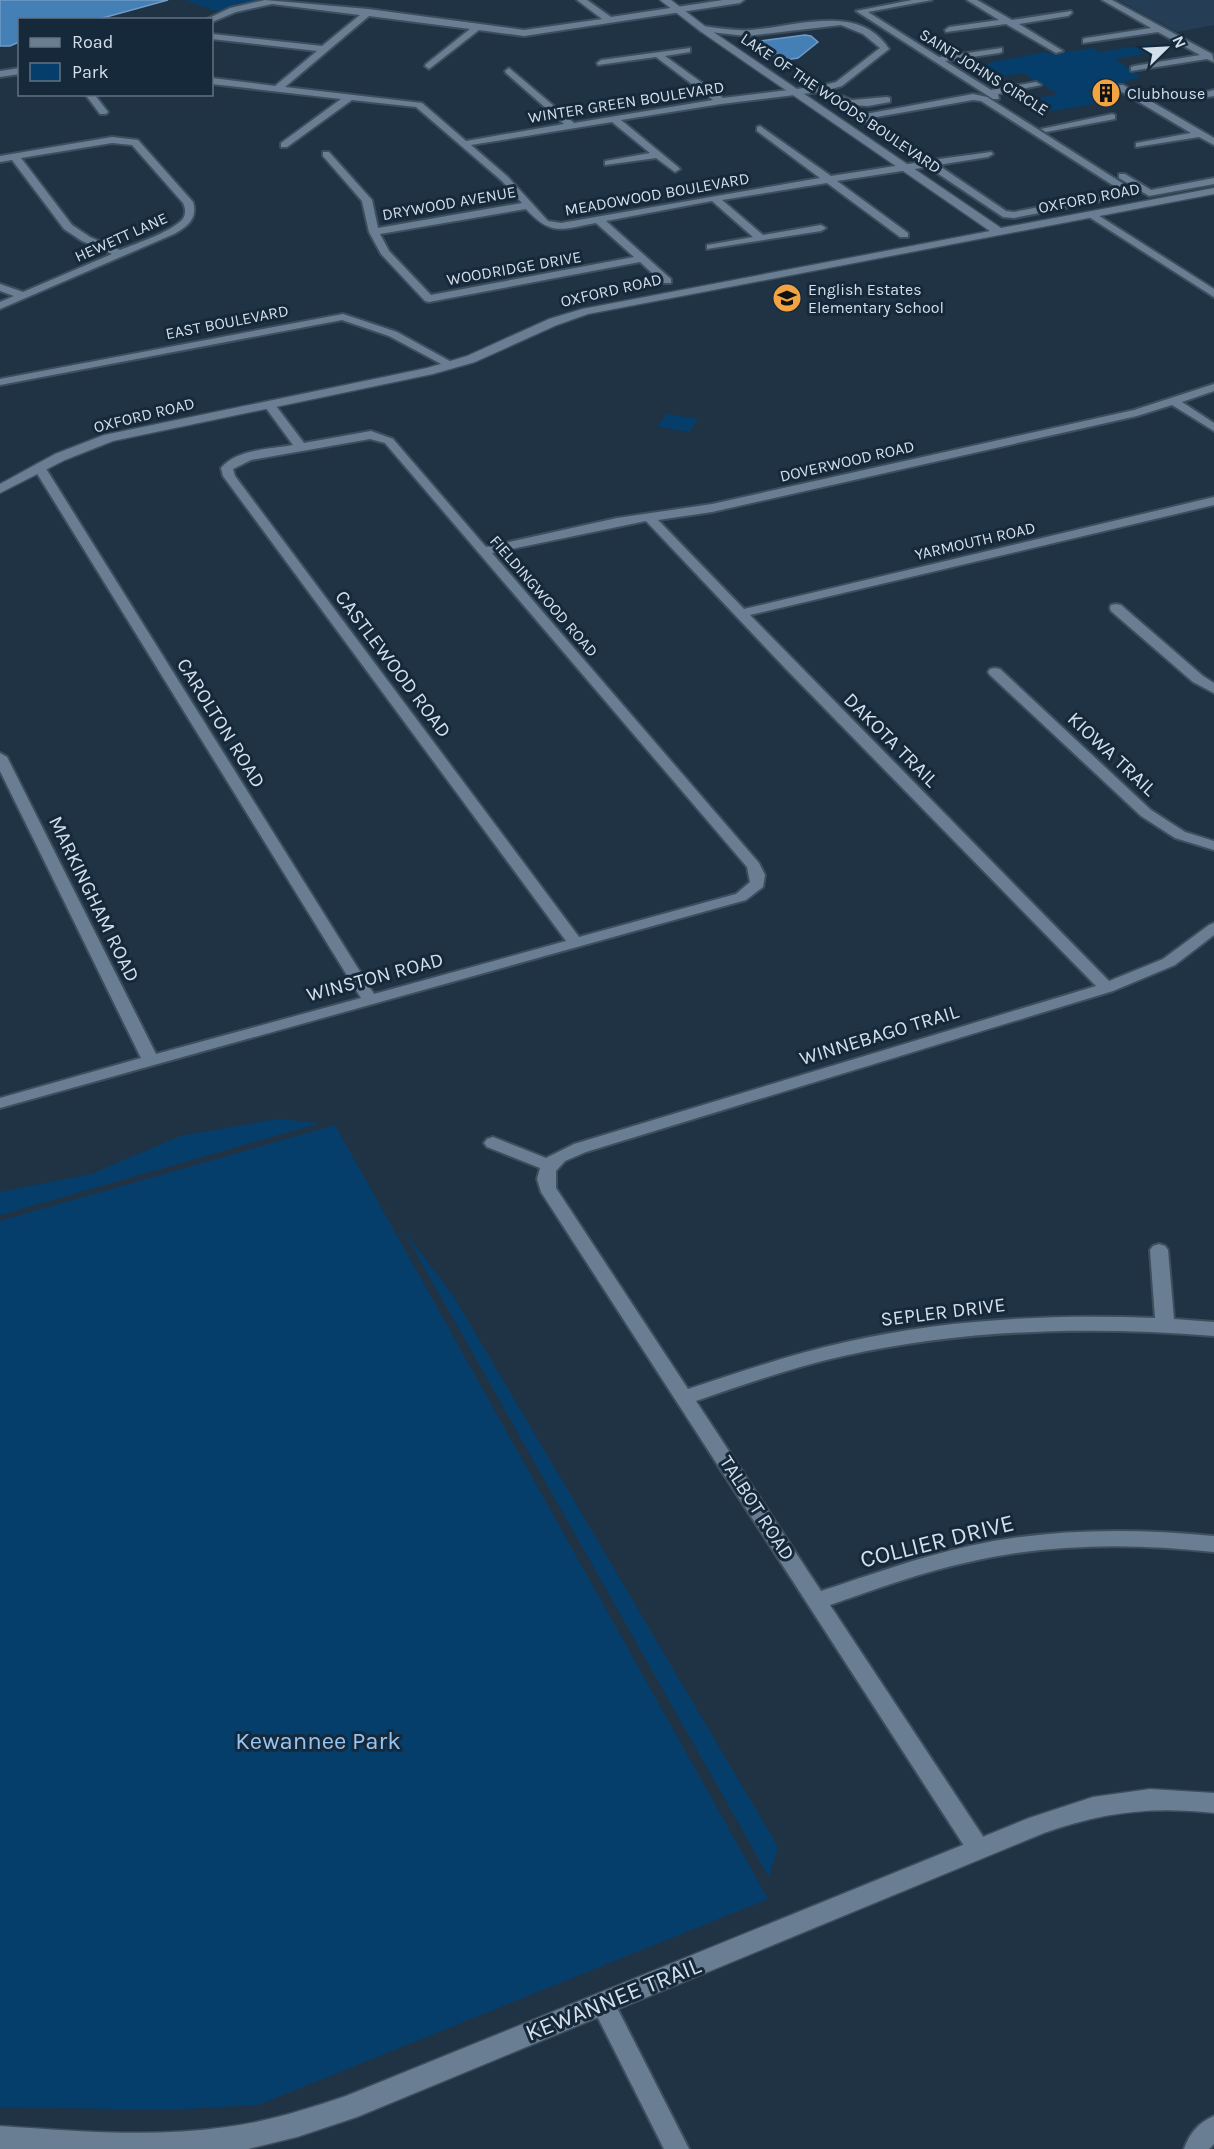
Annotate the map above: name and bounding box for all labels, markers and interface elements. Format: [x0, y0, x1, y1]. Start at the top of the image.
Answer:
legend [18, 18, 213, 96]
north arrow [1136, 18, 1196, 78]
street label: SAINT JOHNS CIRCLE [916, 25, 1052, 119]
street label: LAKE OF THE WOODS BOULEVARD [737, 29, 945, 177]
text: Road [72, 31, 113, 53]
text: N [1168, 33, 1190, 51]
text: Park [72, 61, 109, 83]
street label: WINTER GREEN BOULEVARD [527, 77, 725, 127]
building icon: Clubhouse [1090, 77, 1122, 109]
place label: Clubhouse [1127, 84, 1205, 103]
street label: MEADOWOOD BOULEVARD [563, 168, 751, 220]
street label: OXFORD ROAD [1037, 179, 1141, 217]
street label: DRYWOOD AVENUE [381, 182, 517, 224]
street label: HEWETT LANE [72, 208, 170, 266]
street label: WOODRIDGE DRIVE [445, 247, 583, 289]
street label: OXFORD ROAD [559, 269, 663, 311]
place label: English Estates Elementary School [808, 280, 944, 317]
school or university icon: English Estates Elementary School [771, 282, 803, 314]
street label: EAST BOULEVARD [164, 301, 290, 343]
street label: OXFORD ROAD [92, 393, 196, 437]
street label: DOVERWOOD ROAD [778, 436, 916, 486]
street label: YARMOUTH ROAD [913, 518, 1037, 564]
street label: FIELDINGWOOD ROAD [486, 531, 602, 661]
street label: CASTLEWOOD ROAD [330, 586, 456, 742]
street label: CAROLTON ROAD [172, 654, 270, 792]
street label: DAKOTA TRAIL [839, 688, 943, 792]
street label: KIOWA TRAIL [1063, 707, 1162, 801]
street label: MARKINGHAM ROAD [44, 812, 144, 986]
street label: WINSTON ROAD [304, 948, 446, 1006]
street label: WINNEBAGO TRAIL [797, 1000, 962, 1070]
street label: SEPLER DRIVE [879, 1293, 1007, 1331]
street label: TALBOT ROAD [715, 1451, 799, 1565]
street label: COLLIER DRIVE [857, 1508, 1017, 1574]
park label: Kewannee Park [235, 1727, 401, 1755]
street label: KEWANNEE TRAIL [521, 1951, 705, 2047]

